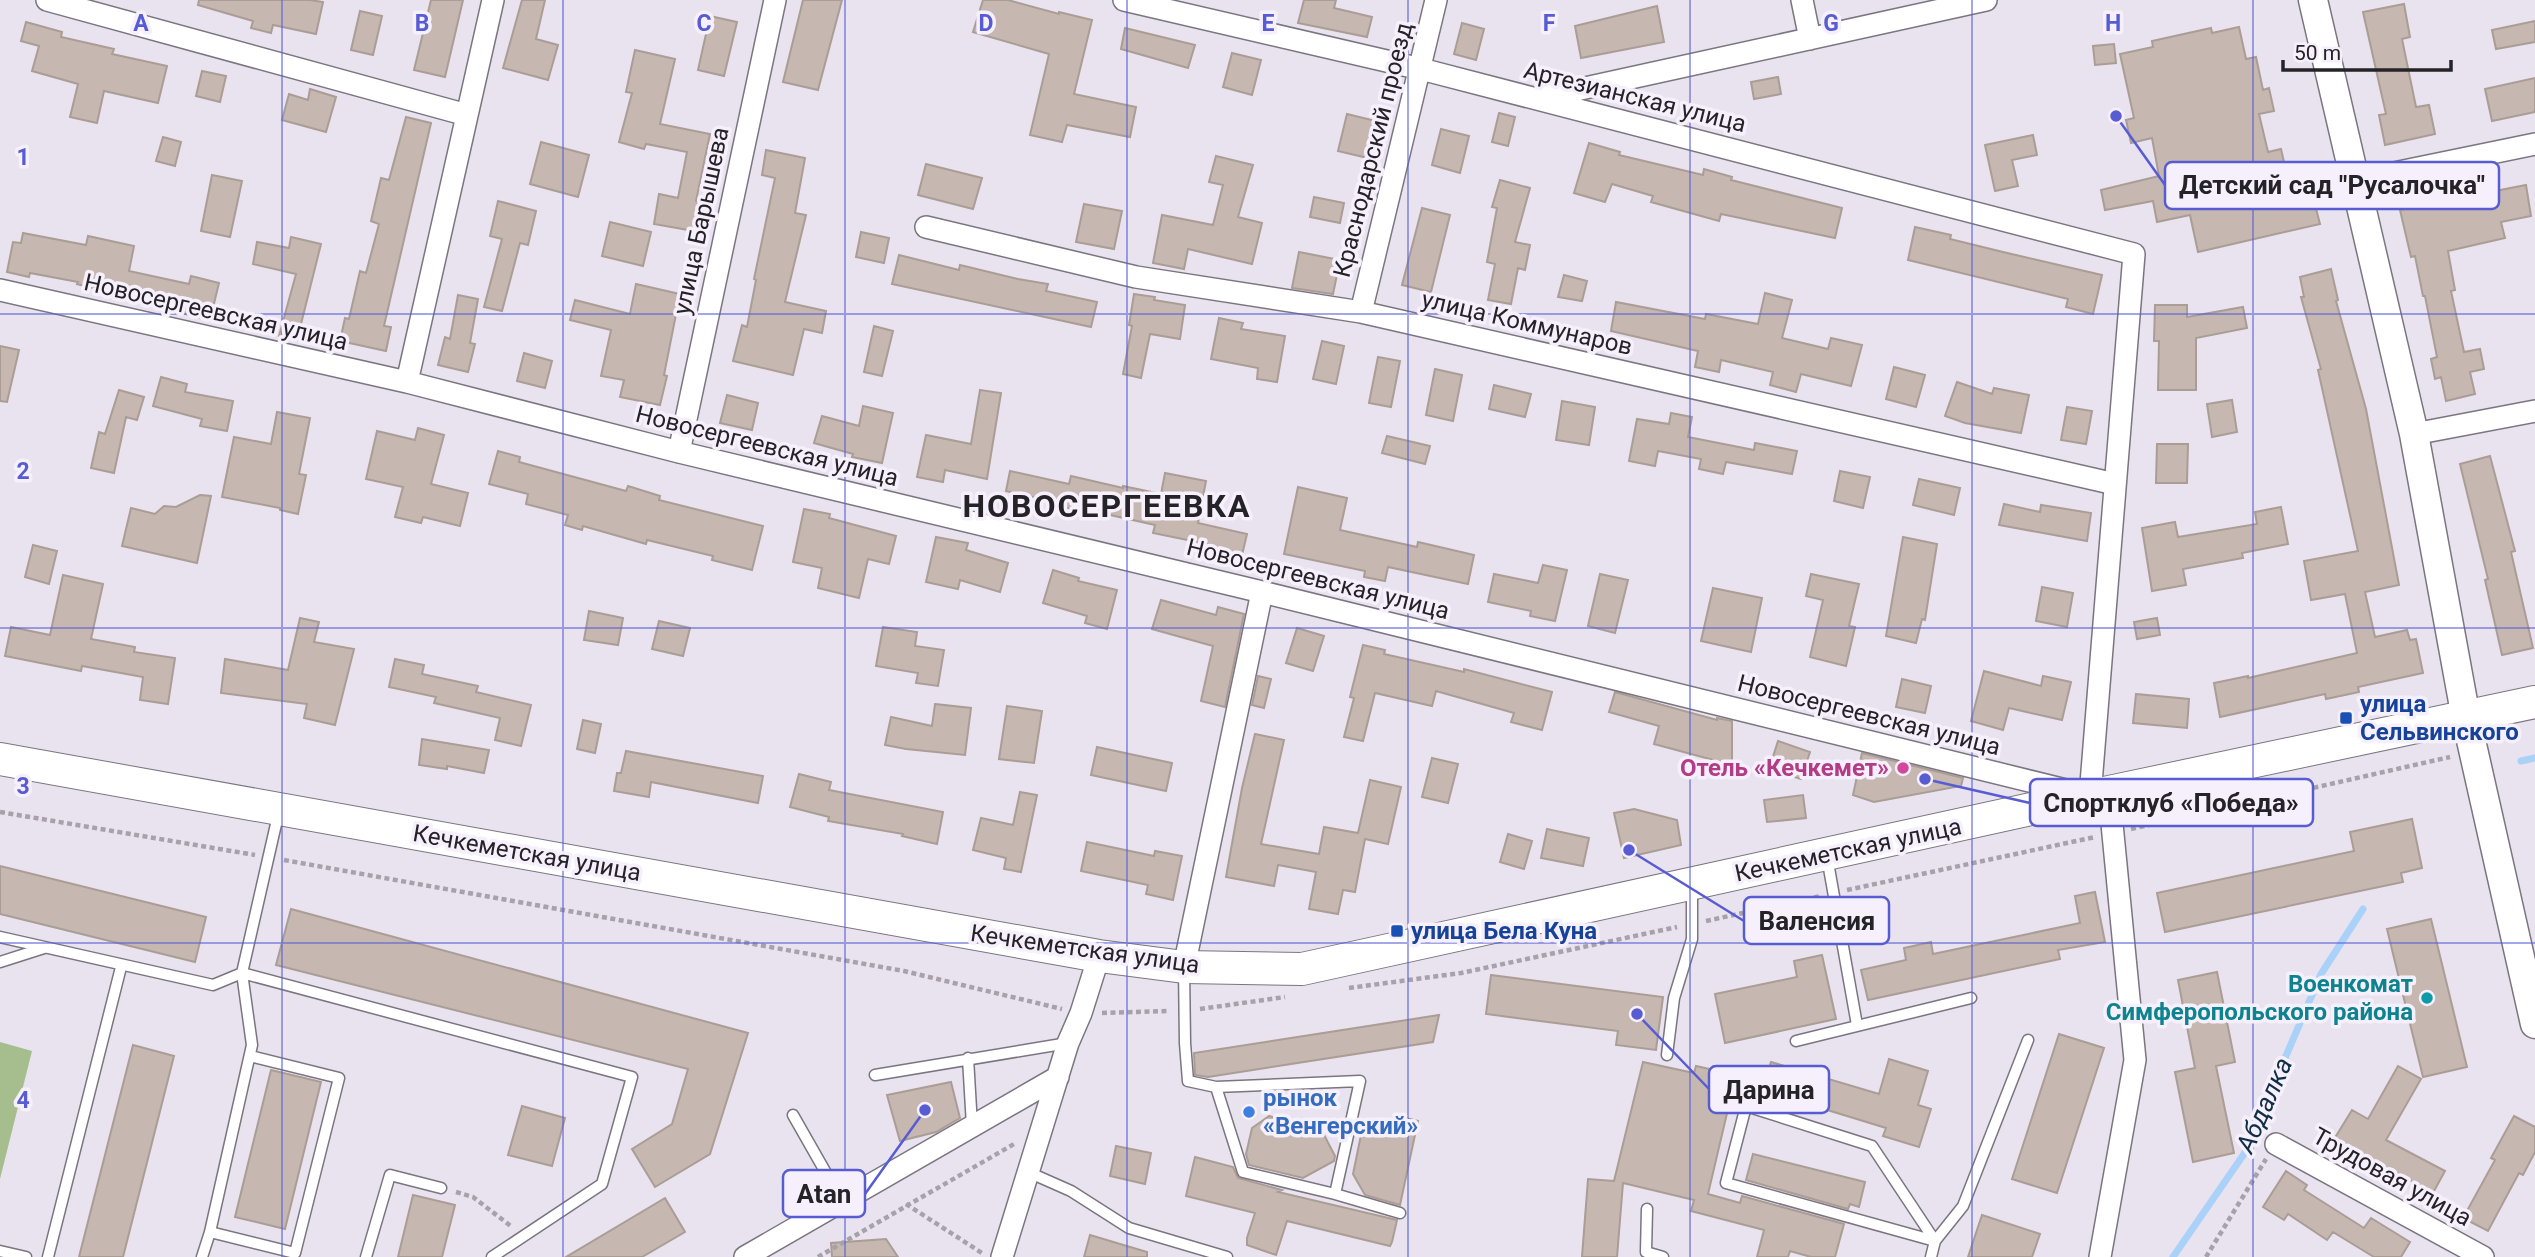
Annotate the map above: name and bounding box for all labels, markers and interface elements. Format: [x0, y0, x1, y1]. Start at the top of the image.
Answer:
text: A [133, 10, 149, 37]
text: B [415, 10, 429, 37]
text: C [696, 10, 712, 37]
text: D [979, 10, 993, 37]
text: E [1262, 10, 1275, 37]
text: F [1543, 10, 1556, 37]
text: G [1823, 10, 1839, 37]
text: H [2105, 10, 2121, 37]
street label: Краснодарский проезд [1328, 20, 1418, 280]
scale bar [2283, 28, 2451, 72]
text: 50 m [2294, 41, 2341, 65]
street label: Артезианская улица [1521, 56, 1749, 138]
street label: улица Барышева [667, 125, 735, 317]
text: 1 [16, 144, 30, 171]
callout: Детский сад "Русалочка" [2165, 162, 2499, 209]
text: Детский сад "Русалочка" [2179, 170, 2485, 200]
street label: Новосергеевская улица [82, 268, 350, 356]
street label: улица Коммунаров [1419, 285, 1635, 361]
street label: Новосергеевская улица [633, 400, 901, 492]
text: 2 [16, 458, 30, 485]
district label: НОВОСЕРГЕЕВКА [962, 487, 1252, 525]
street label: Новосергеевская улица [1184, 533, 1452, 625]
street label: Новосергеевская улица [1735, 669, 2003, 761]
place label: улица Сельвинского [2360, 690, 2519, 746]
marker: улица Сельвинского [2338, 710, 2354, 726]
place label: Отель «Кечкемет» [1680, 754, 1889, 782]
marker: Отель «Кечкемет» [1895, 760, 1911, 776]
text: 3 [16, 773, 30, 800]
callout: Спортклуб «Победа» [2030, 779, 2313, 826]
text: Спортклуб «Победа» [2043, 788, 2299, 818]
street label: Кечкеметская улица [1732, 812, 1964, 888]
street label: Кечкеметская улица [411, 819, 643, 887]
callout: Валенсия [1744, 897, 1889, 944]
text: Валенсия [1759, 906, 1875, 936]
place label: улица Бела Куна [1411, 917, 1597, 945]
street label: Кечкеметская улица [969, 919, 1201, 979]
marker: улица Бела Куна [1389, 923, 1405, 939]
place label: Военкомат Симферопольского района [2106, 970, 2413, 1026]
marker: Военкомат Симферопольского района [2419, 990, 2435, 1006]
water label: Абдалка [2229, 1053, 2298, 1159]
callout: Дарина [1709, 1066, 1829, 1113]
text: Дарина [1723, 1075, 1815, 1105]
place label: рынок «Венгерский» [1263, 1084, 1418, 1140]
text: 4 [16, 1087, 30, 1114]
marker: рынок «Венгерский» [1241, 1104, 1257, 1120]
street label: Трудовая улица [2308, 1122, 2476, 1232]
callout: Аtan [783, 1170, 865, 1217]
text: Аtan [797, 1179, 851, 1209]

